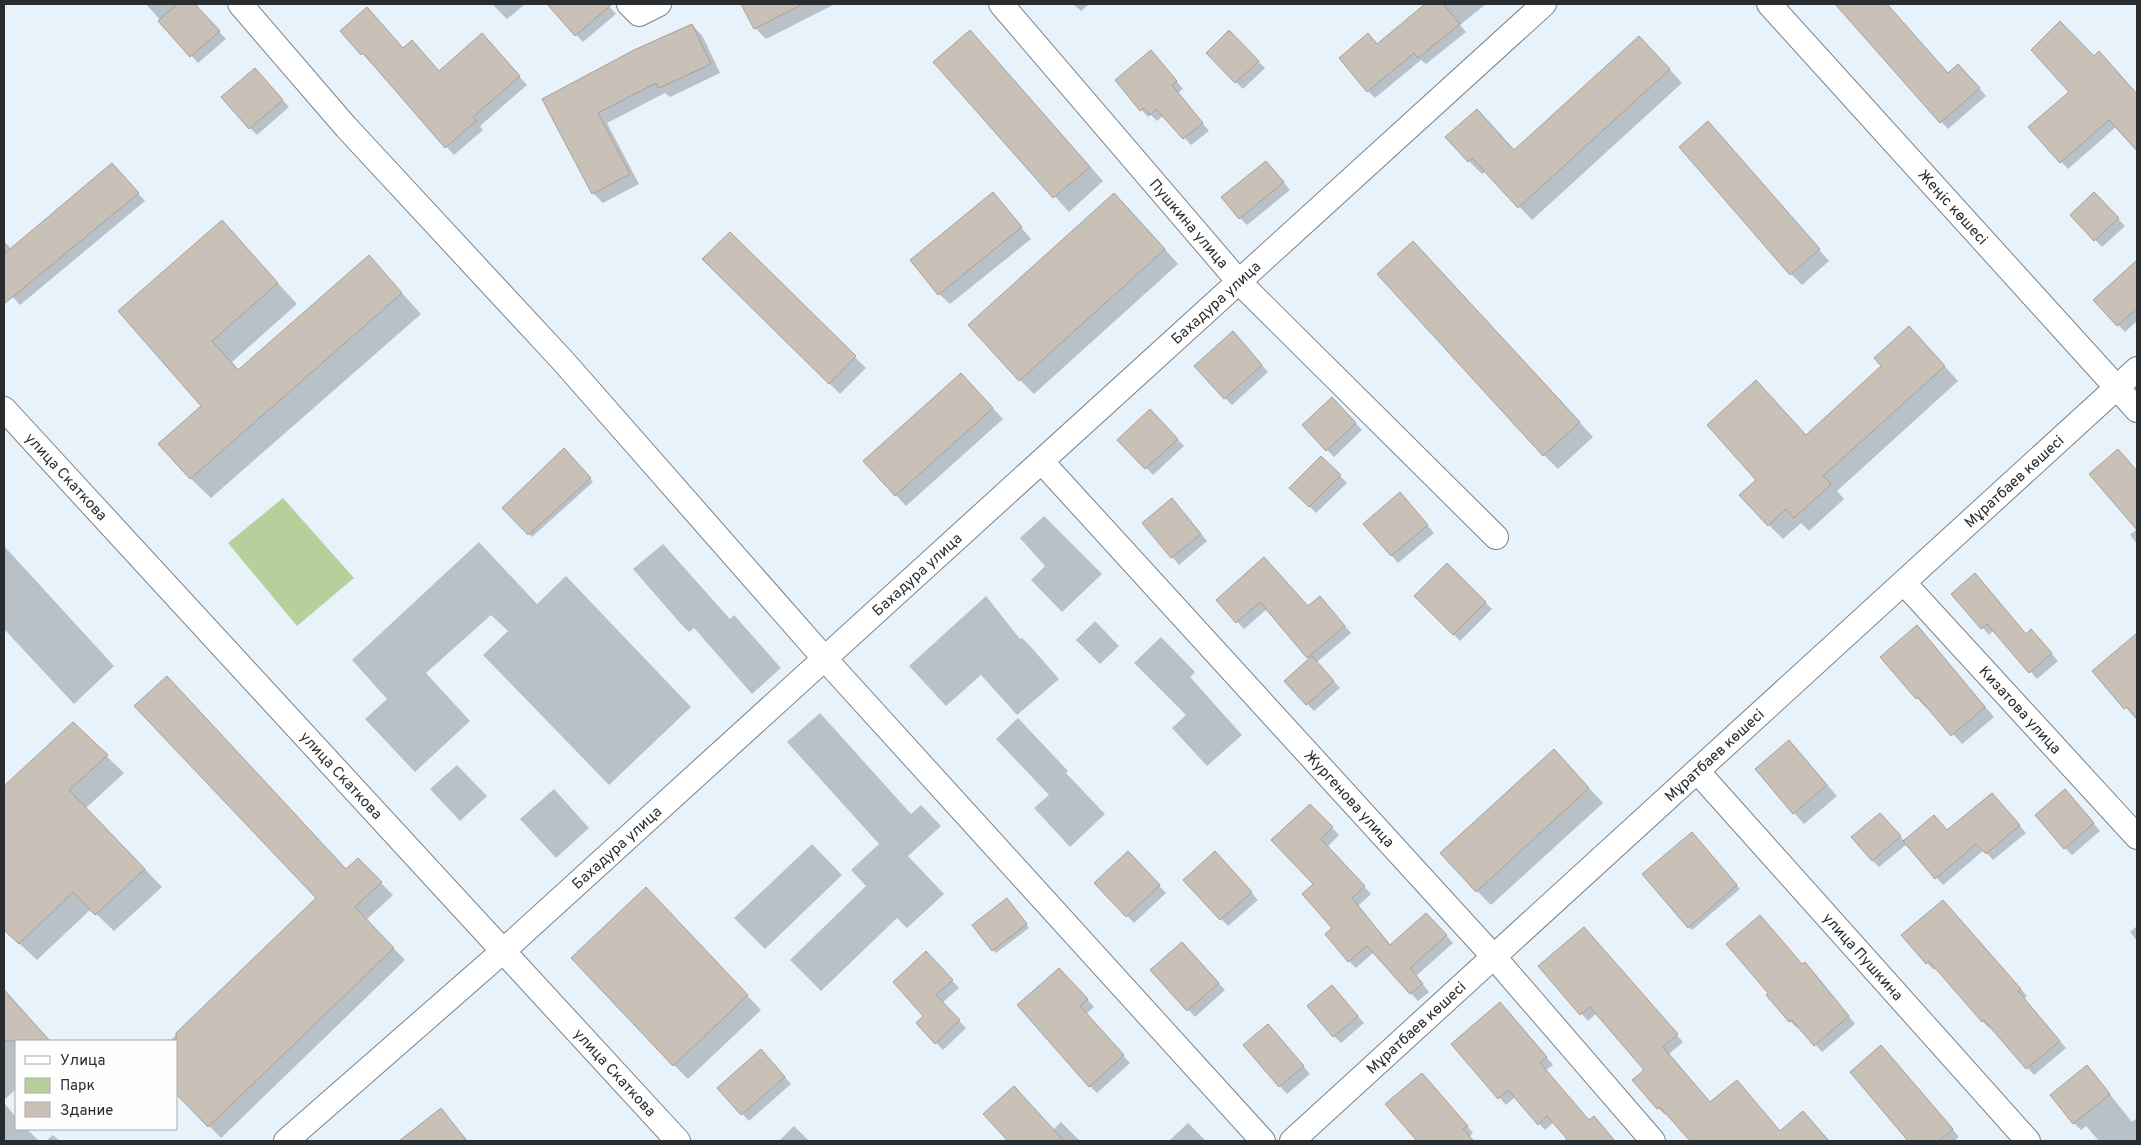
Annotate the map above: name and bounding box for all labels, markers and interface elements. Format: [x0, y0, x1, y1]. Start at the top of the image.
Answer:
street label: Жеңіс көшесі [1913, 166, 1991, 250]
street label: Пушкина улица [1144, 176, 1231, 273]
street label: Бахадура улица [1168, 258, 1266, 349]
street label: улица Скаткова [20, 430, 111, 526]
street label: Мұратбаев көшесі [1961, 432, 2069, 533]
street label: Бахадура улица [869, 530, 967, 621]
street label: Кизатова улица [1974, 663, 2064, 759]
street label: Мұратбаев көшесі [1661, 706, 1769, 807]
street label: улица Скаткова [295, 728, 386, 824]
street label: Жургенова улица [1299, 747, 1398, 852]
street label: Бахадура улица [569, 803, 667, 894]
street label: улица Пушкина [1818, 910, 1906, 1006]
street label: Мұратбаев көшесі [1363, 978, 1471, 1079]
street label: улица Скаткова [569, 1026, 659, 1122]
legend [15, 1040, 178, 1130]
text: Улица [60, 1052, 105, 1071]
text: Парк [60, 1077, 95, 1096]
text: Здание [60, 1102, 113, 1121]

